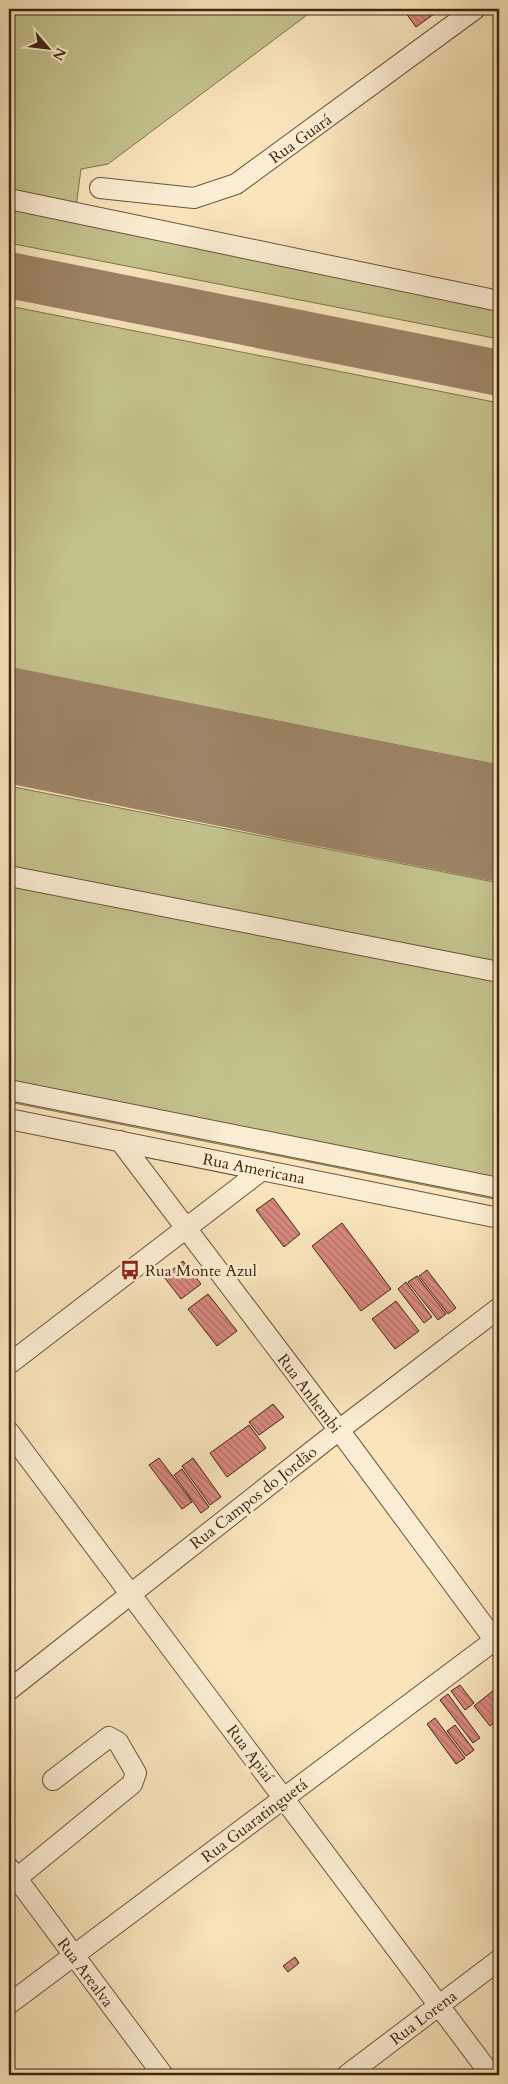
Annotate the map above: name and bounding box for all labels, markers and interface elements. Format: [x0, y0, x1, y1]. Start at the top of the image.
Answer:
north arrow [22, 22, 72, 72]
text: N [48, 44, 70, 64]
street label: Rua Guará [265, 109, 336, 169]
street label: Rua Americana [201, 1148, 307, 1190]
bus stop icon: Rua Monte Azul [119, 1259, 141, 1281]
place label: Rua Monte Azul [145, 1260, 257, 1282]
street label: Rua Anhembi [272, 1349, 347, 1438]
street label: Rua Campos do Jordão [185, 1441, 322, 1554]
street label: Rua Apiaí [221, 1720, 279, 1787]
street label: Rua Guaratinguetá [197, 1774, 312, 1868]
street label: Rua Arealva [52, 1933, 119, 2012]
street label: Rua Lorena [386, 1985, 462, 2050]

